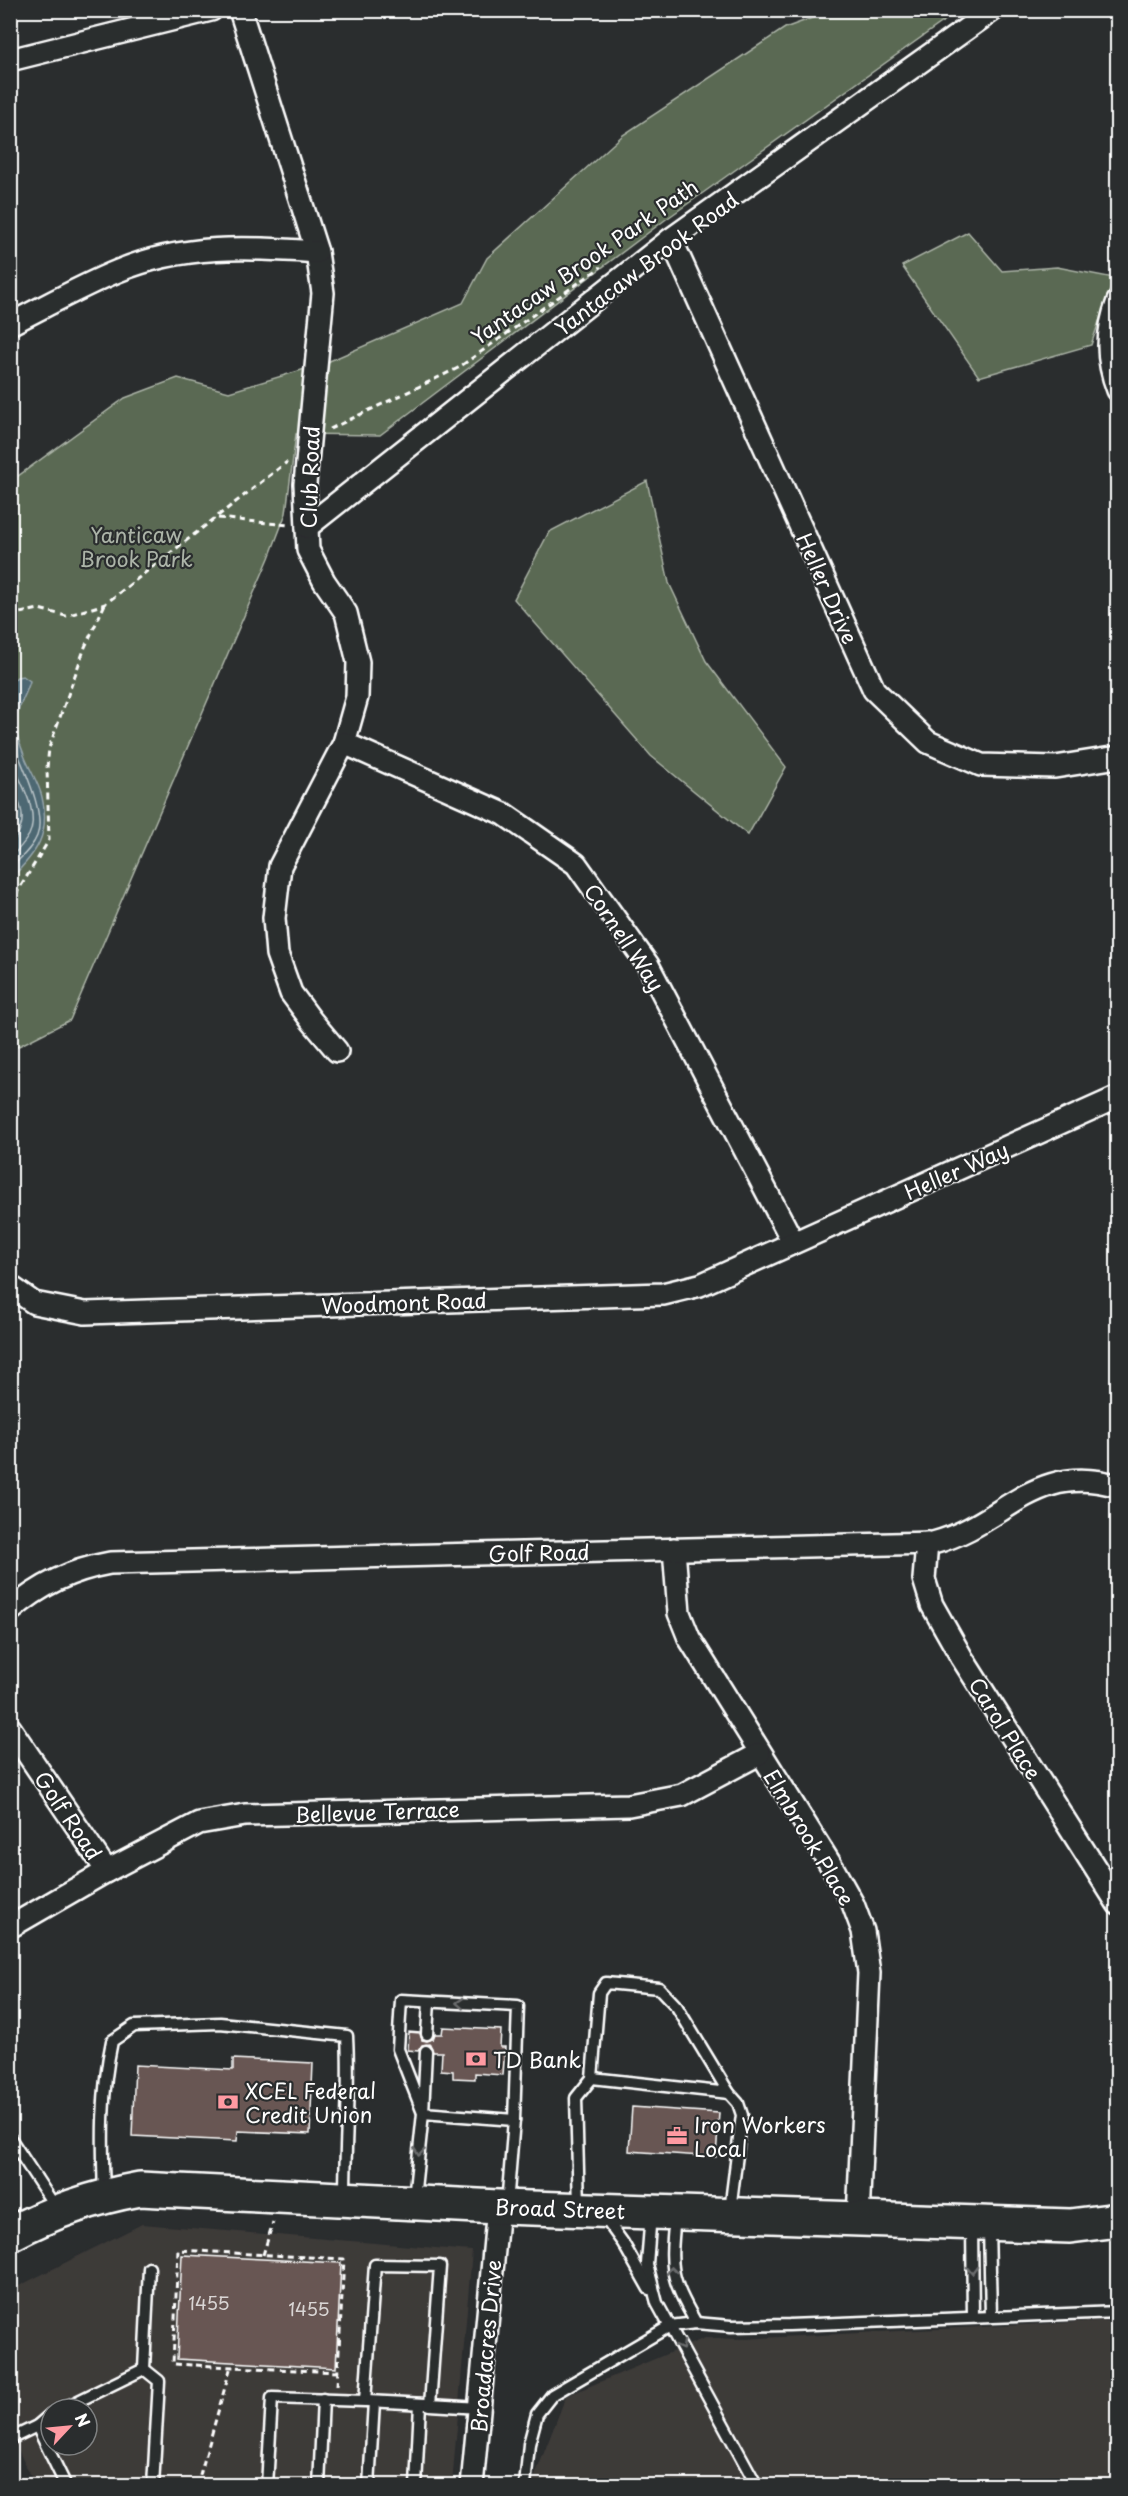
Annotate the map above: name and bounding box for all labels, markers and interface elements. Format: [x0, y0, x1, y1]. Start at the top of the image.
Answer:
street label: Yantacaw Brook Park Path [464, 170, 704, 352]
street label: Yantacaw Brook Road [547, 183, 745, 343]
street label: Club Road [291, 425, 327, 529]
park label: Yanticaw Brook Park [79, 518, 193, 574]
street label: Heller Drive [789, 527, 867, 649]
street label: Cornell Way [577, 877, 673, 997]
street label: Heller Way [899, 1133, 1013, 1207]
street label: Woodmont Road [321, 1283, 487, 1321]
street label: Golf Road [488, 1535, 590, 1569]
street label: Carol Place [962, 1671, 1050, 1785]
street label: Elmbrook Place [756, 1762, 864, 1912]
street label: Golf Road [27, 1764, 111, 1866]
street label: Bellevue Terrace [294, 1792, 460, 1830]
one-way arrow [455, 1997, 464, 2010]
place label: TD Bank [493, 2043, 581, 2075]
bank icon: TD Bank [464, 2047, 488, 2071]
place label: XCEL Federal Credit Union [245, 2074, 376, 2130]
bank icon: XCEL Federal Credit Union [216, 2090, 240, 2114]
place label: Iron Workers Local [694, 2108, 826, 2164]
office icon: Iron Workers Local [665, 2124, 689, 2148]
one-way arrow [413, 2148, 426, 2157]
street label: Broad Street [494, 2190, 626, 2226]
street label: Broadacres Drive [462, 2258, 508, 2434]
one-way arrow [667, 2265, 679, 2275]
one-way arrow [966, 2265, 978, 2274]
house number: 1455 [188, 2289, 230, 2316]
house number: 1455 [288, 2295, 330, 2322]
one-way arrow [673, 2340, 685, 2350]
north arrow [39, 2397, 99, 2457]
text: N [70, 2409, 97, 2431]

